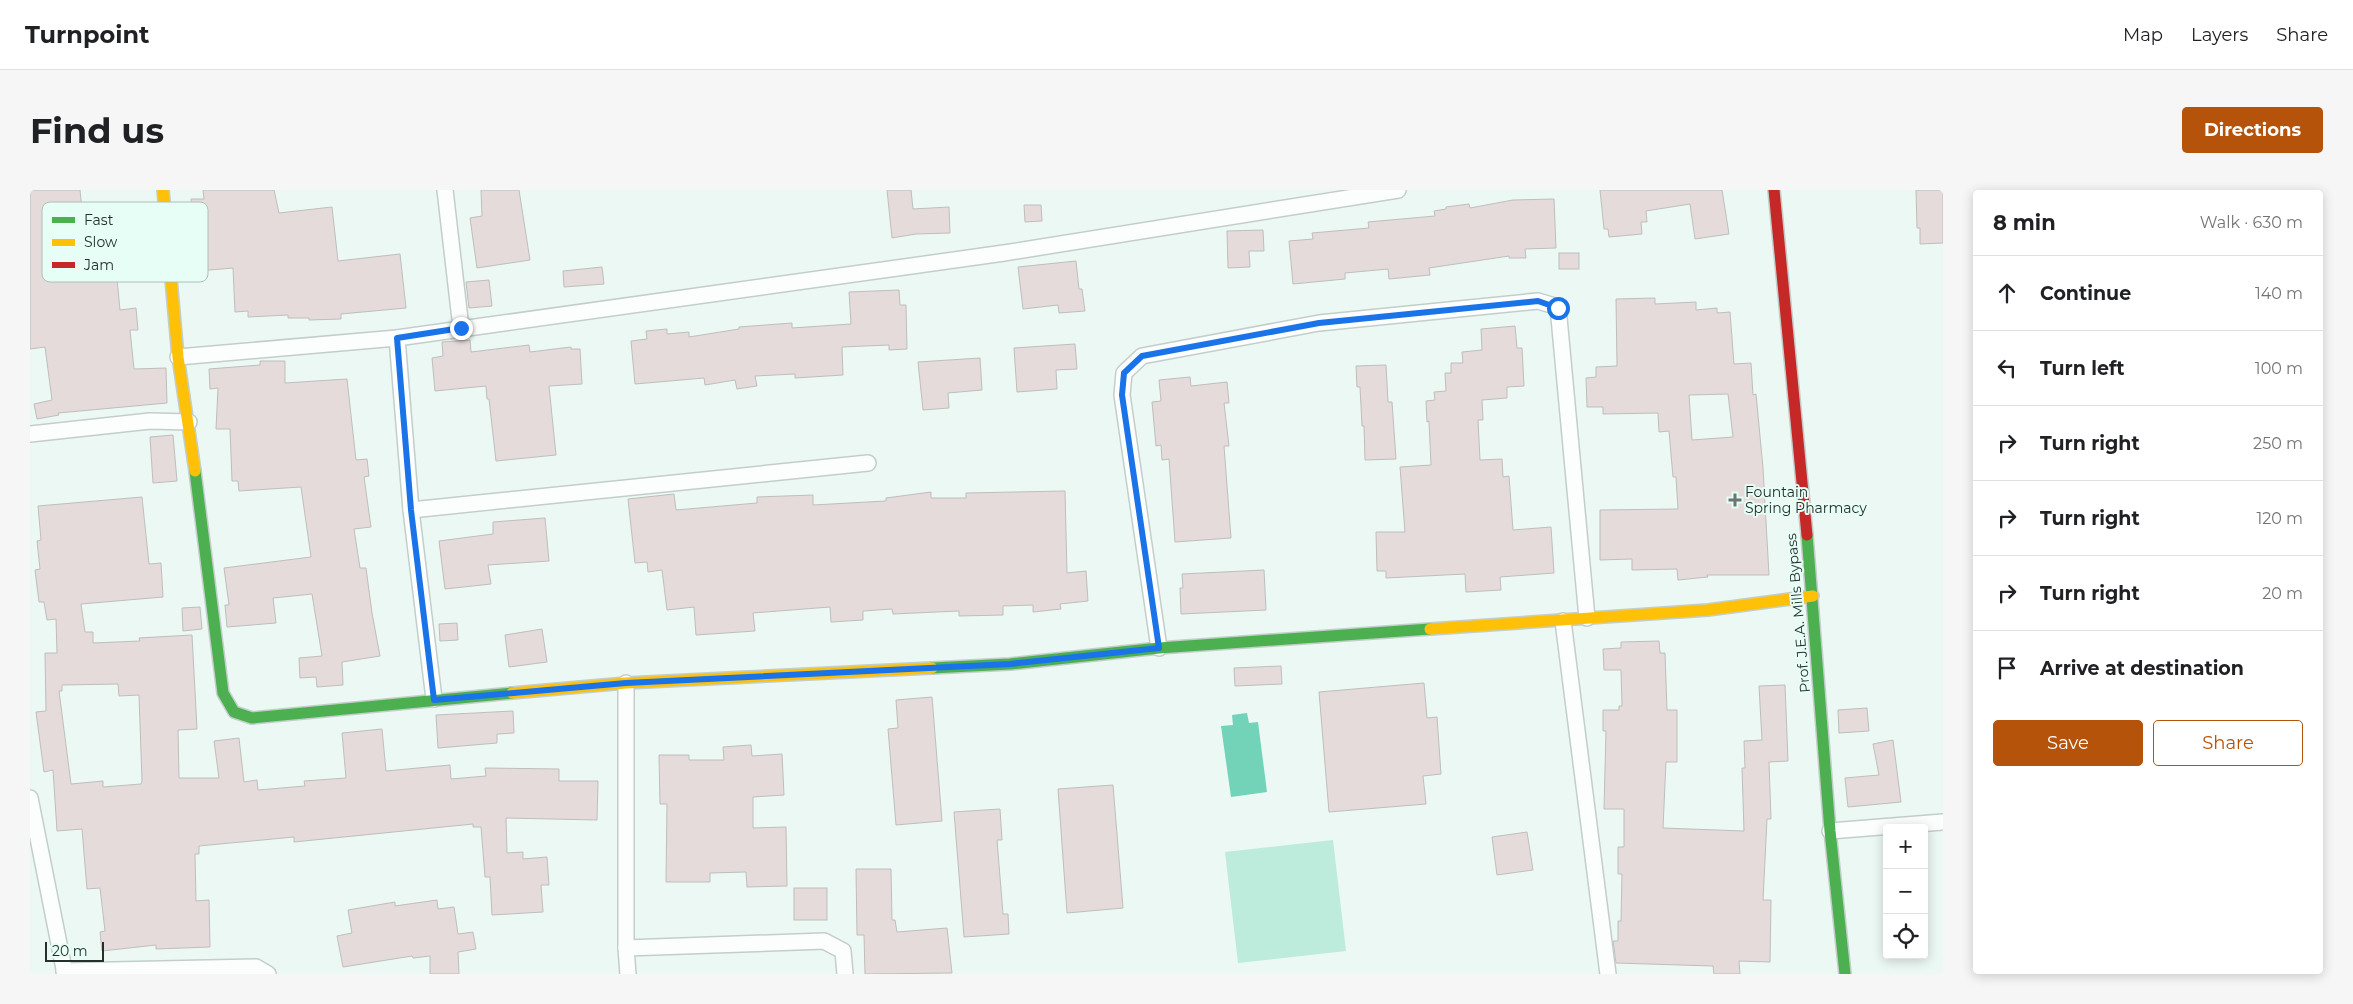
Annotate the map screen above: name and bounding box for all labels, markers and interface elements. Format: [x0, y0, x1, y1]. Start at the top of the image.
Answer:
text: Turnpoint [25, 20, 149, 49]
text: Map [2123, 24, 2163, 46]
text: Layers [2191, 24, 2248, 46]
text: Share [2276, 24, 2328, 46]
button: Directions [2182, 107, 2323, 153]
text: Find us [30, 109, 164, 152]
legend [42, 202, 208, 282]
text: 8 min [1993, 210, 2056, 235]
text: Fast [84, 211, 114, 229]
text: Walk · 630 m [2200, 213, 2303, 232]
text: Slow [84, 233, 118, 251]
text: Jam [83, 256, 114, 274]
icon: ahead [1993, 279, 2021, 307]
text: Continue [2040, 282, 2131, 305]
text: 140 m [2255, 284, 2303, 303]
route start [1547, 297, 1570, 320]
route end [450, 317, 473, 340]
icon: left [1993, 354, 2021, 382]
text: Turn left [2040, 357, 2125, 380]
text: 100 m [2255, 359, 2303, 378]
icon: right [1993, 429, 2021, 457]
text: Turn right [2040, 432, 2140, 455]
text: 250 m [2253, 434, 2303, 453]
place label: Fountain Spring Pharmacy [1745, 483, 1867, 517]
marker: Fountain Spring Pharmacy [1729, 494, 1741, 506]
icon: right [1993, 504, 2021, 532]
text: Turn right [2040, 507, 2140, 530]
text: 120 m [2256, 509, 2303, 528]
street label: Prof. J.E.A. Mills Bypass [1782, 532, 1814, 693]
icon: right [1993, 579, 2021, 607]
text: Turn right [2040, 582, 2140, 605]
text: 20 m [2262, 584, 2303, 603]
icon: arrive [1993, 654, 2021, 682]
text: Arrive at destination [2040, 657, 2244, 680]
button: Save [1993, 720, 2143, 766]
button: Share [2153, 720, 2303, 766]
map controls [1883, 824, 1928, 959]
button: + [1883, 824, 1928, 869]
button: − [1883, 869, 1928, 914]
button: locate [1883, 914, 1928, 959]
scale bar [45, 939, 104, 962]
text: 20 m [52, 942, 88, 960]

